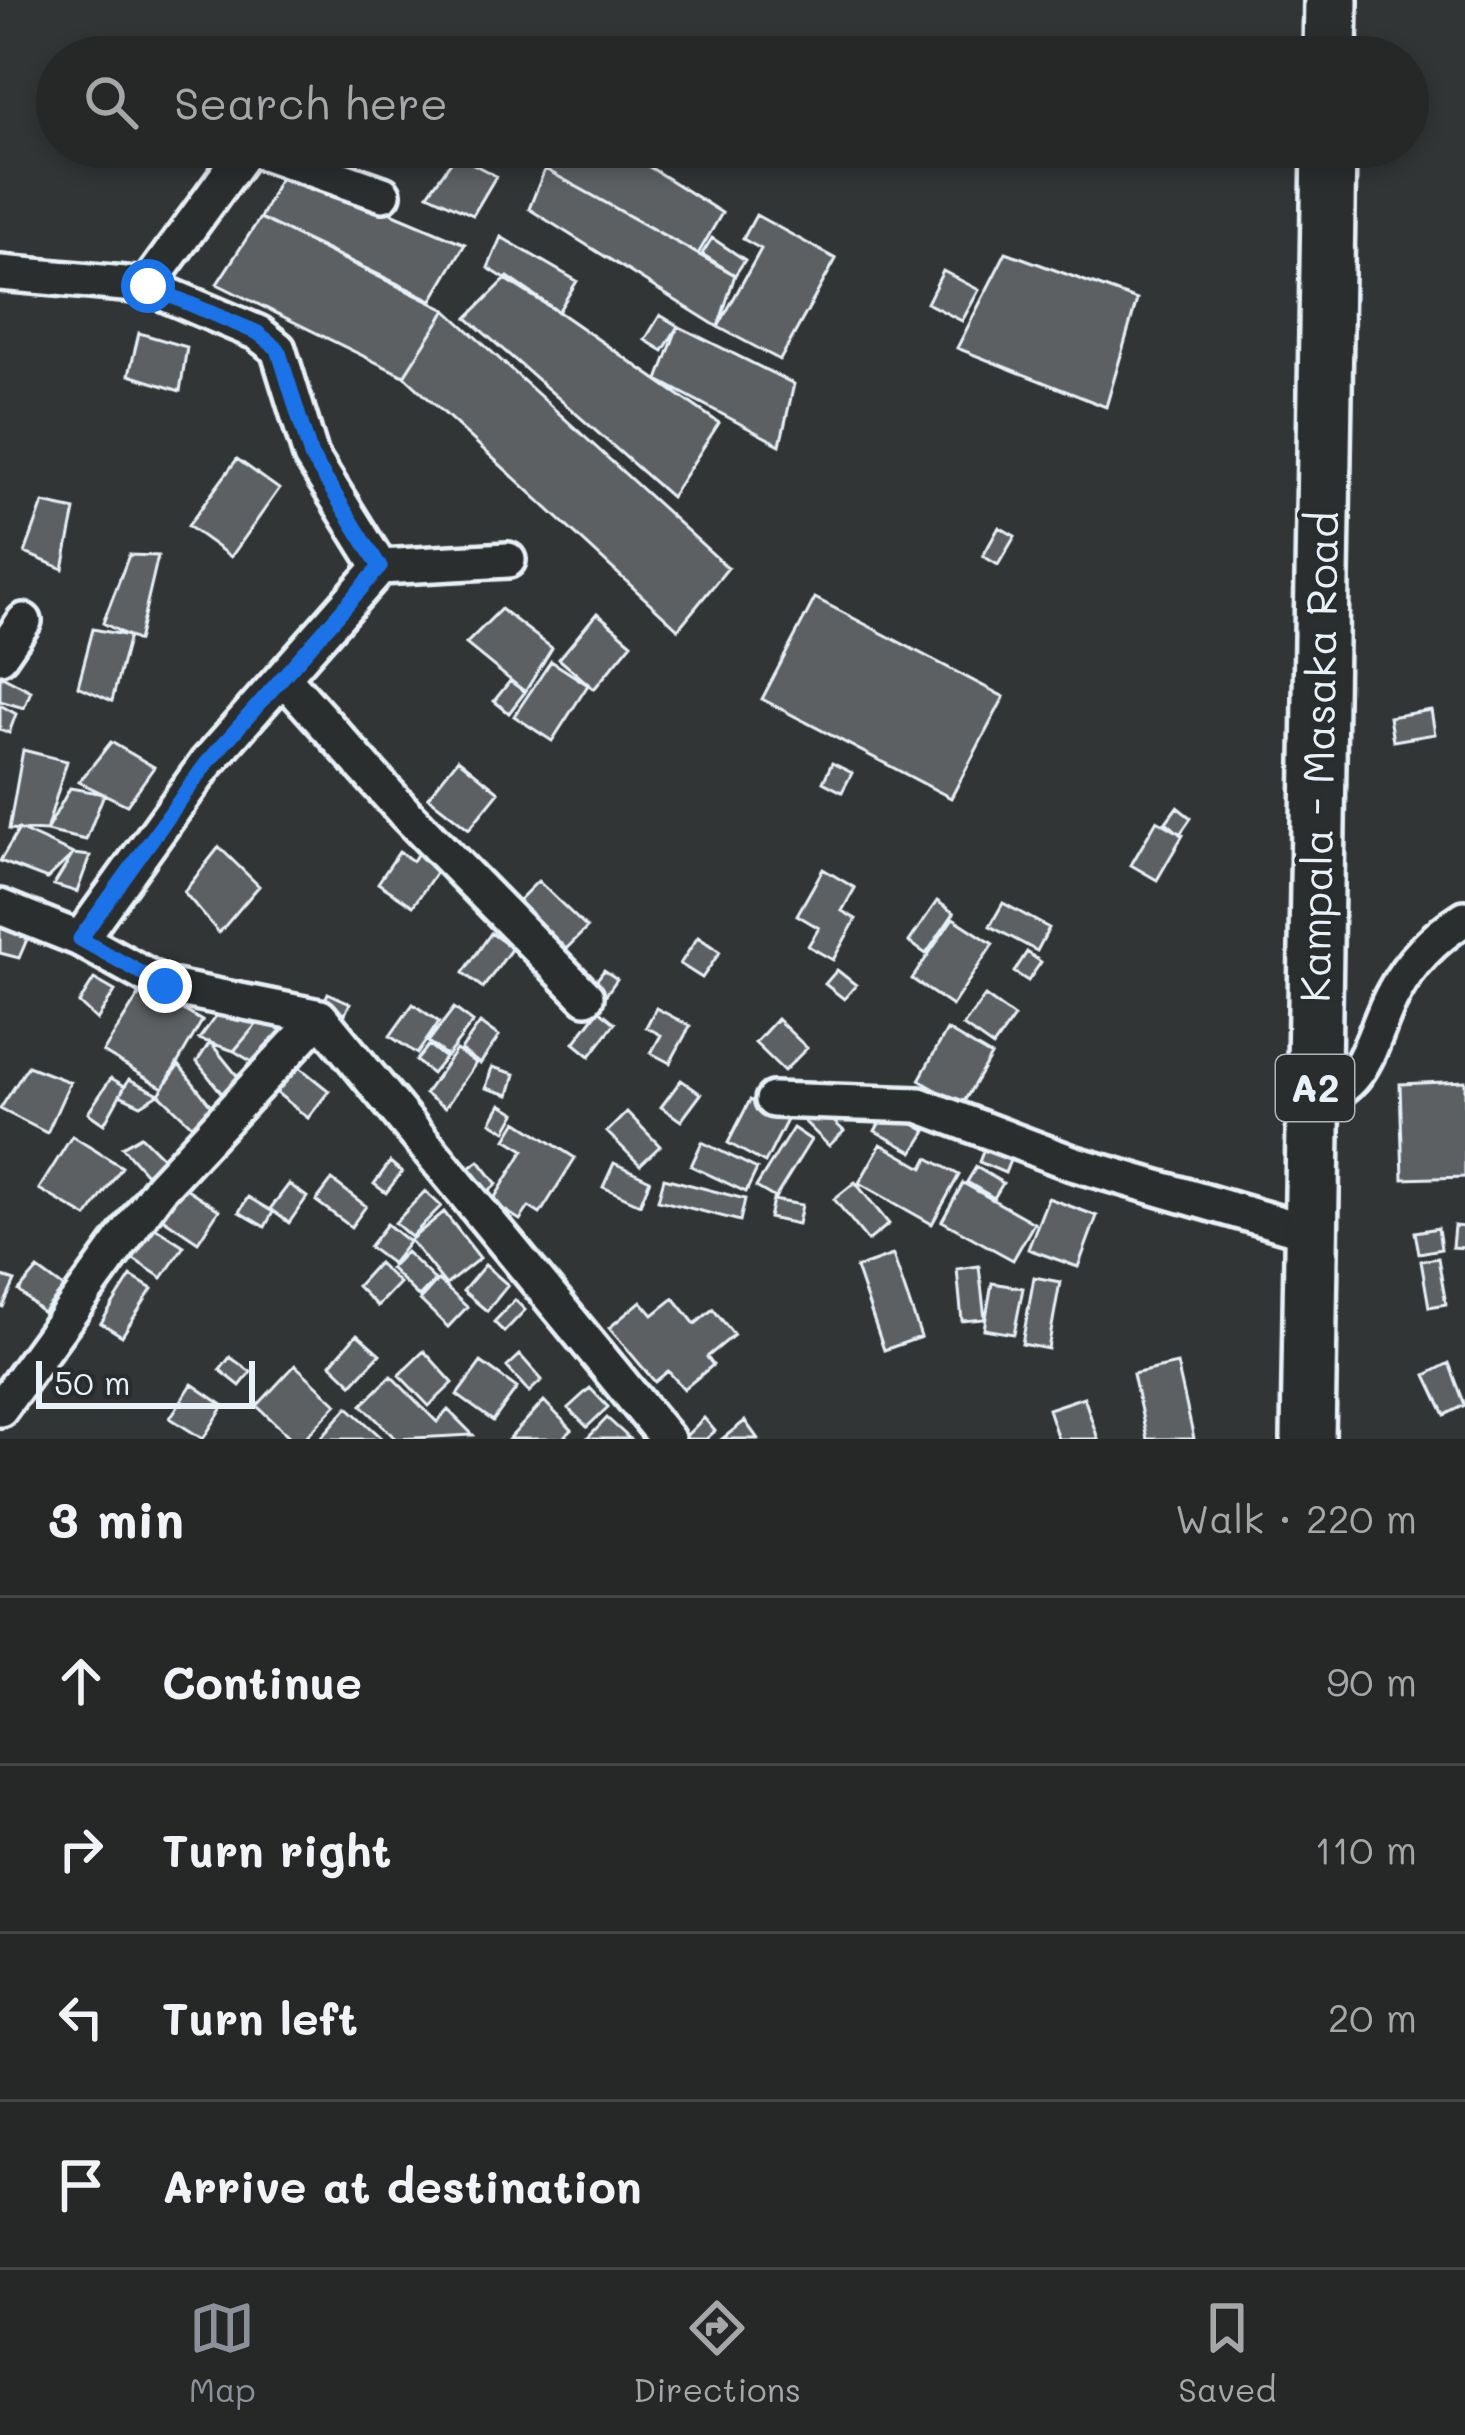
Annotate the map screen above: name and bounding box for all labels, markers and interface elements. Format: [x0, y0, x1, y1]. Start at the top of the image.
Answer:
search box [36, 36, 1429, 168]
icon: search [78, 69, 144, 135]
text: Search here [174, 73, 448, 131]
route start [121, 259, 175, 313]
street label: Kampala - Masaka Road [1286, 511, 1349, 1003]
route end [138, 959, 192, 1013]
road number: A2 [1276, 1055, 1354, 1121]
scale bar [36, 1355, 255, 1408]
text: 50 m [54, 1360, 130, 1403]
text: 3 min [48, 1484, 184, 1551]
text: Walk · 220 m [1175, 1492, 1417, 1543]
icon: ahead [48, 1648, 114, 1714]
text: Continue [162, 1652, 362, 1710]
text: 90 m [1326, 1655, 1417, 1706]
icon: right [48, 1816, 114, 1882]
text: Turn right [162, 1820, 391, 1878]
text: 110 m [1315, 1823, 1417, 1874]
icon: left [48, 1984, 114, 2050]
text: Turn left [162, 1988, 358, 2046]
text: 20 m [1328, 1991, 1417, 2042]
icon: arrive [48, 2152, 114, 2218]
text: Arrive at destination [162, 2156, 642, 2214]
tab: Map [189, 2295, 256, 2410]
tab: Directions [633, 2295, 801, 2410]
tab: Saved [1178, 2295, 1276, 2410]

